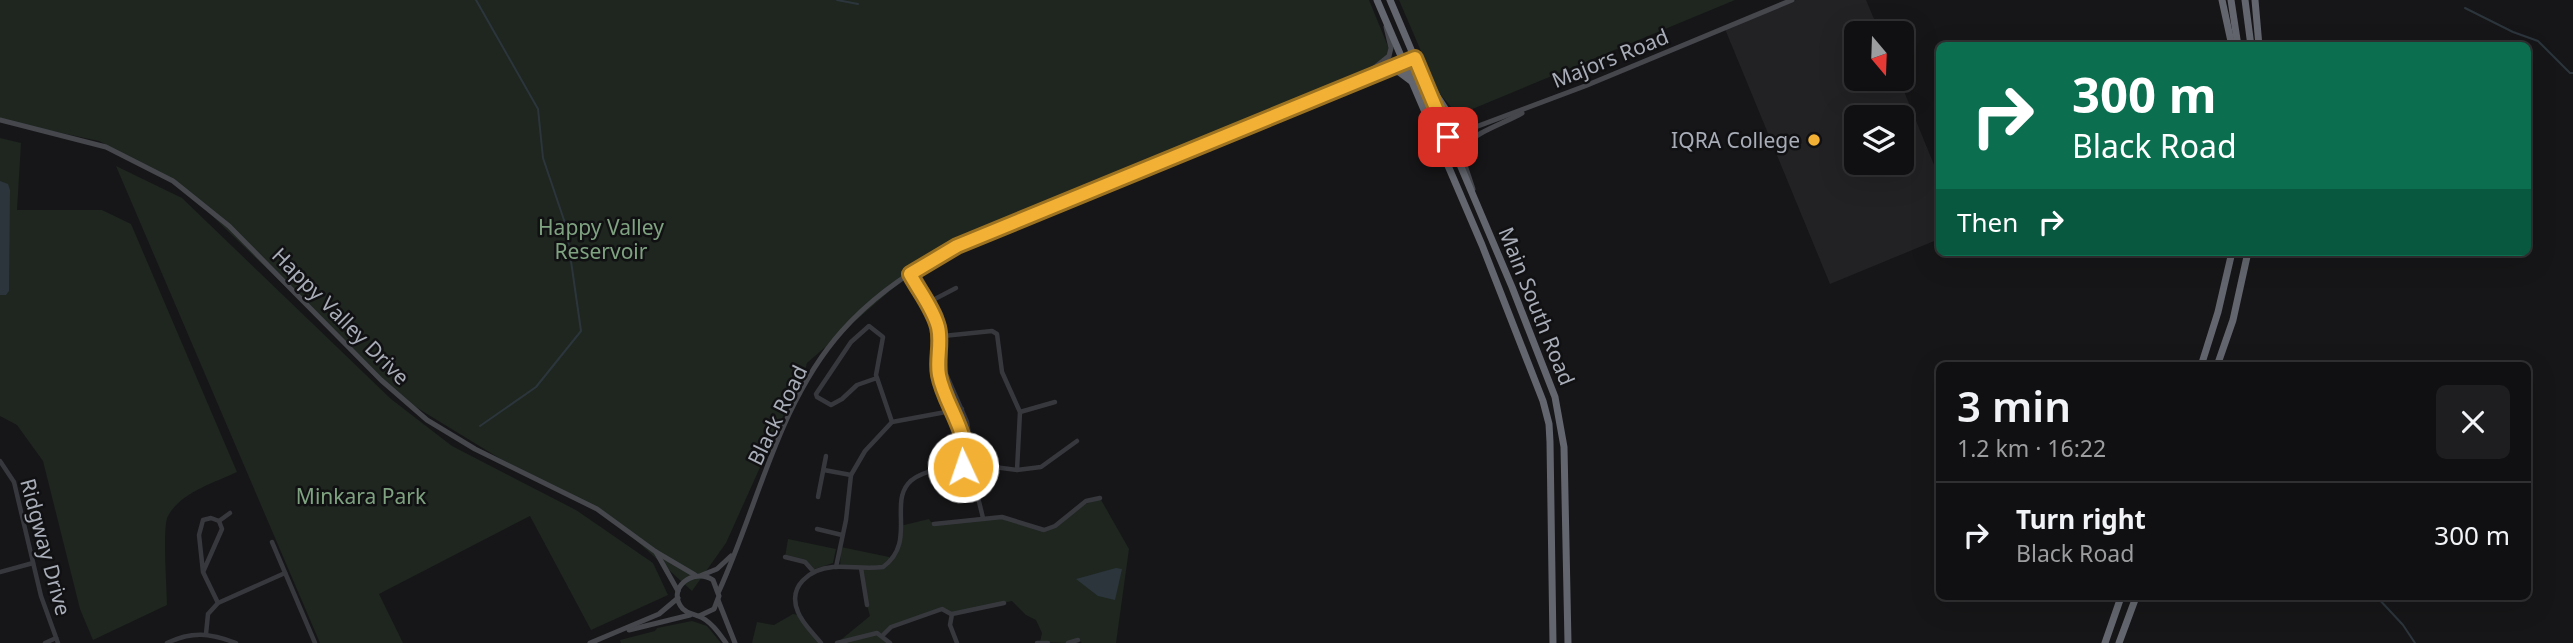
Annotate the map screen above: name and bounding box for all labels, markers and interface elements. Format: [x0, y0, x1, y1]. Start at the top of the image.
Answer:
north arrow [1844, 21, 1914, 91]
map controls [1844, 21, 1914, 175]
street label: Majors Road [1547, 22, 1673, 94]
text: 300 m [2072, 61, 2217, 127]
icon: right [1957, 70, 2048, 161]
button: layers [1844, 105, 1914, 175]
pin [1418, 107, 1478, 167]
icon: arrive [1429, 118, 1467, 156]
text: Black Road [2072, 124, 2237, 167]
place label: IQRA College [1671, 126, 1800, 154]
marker: IQRA College [1806, 132, 1822, 148]
icon: right [2032, 203, 2070, 241]
text: Then [1957, 204, 2018, 240]
park label: Happy Valley Reservoir [538, 213, 664, 265]
street label: Main South Road [1492, 223, 1582, 389]
street label: Happy Valley Drive [266, 241, 416, 391]
street label: Black Road [741, 360, 813, 470]
text: 3 min [1957, 377, 2071, 434]
button: close [2436, 385, 2510, 459]
position arrow [926, 430, 1000, 504]
text: 1.2 km · 16:22 [1957, 432, 2106, 464]
street label: Ridgway Drive [14, 475, 78, 619]
park label: Minkara Park [296, 482, 427, 510]
text: Turn right [2016, 501, 2146, 537]
icon: right [1957, 516, 1995, 554]
text: 300 m [2434, 517, 2510, 553]
text: Black Road [2016, 537, 2134, 569]

